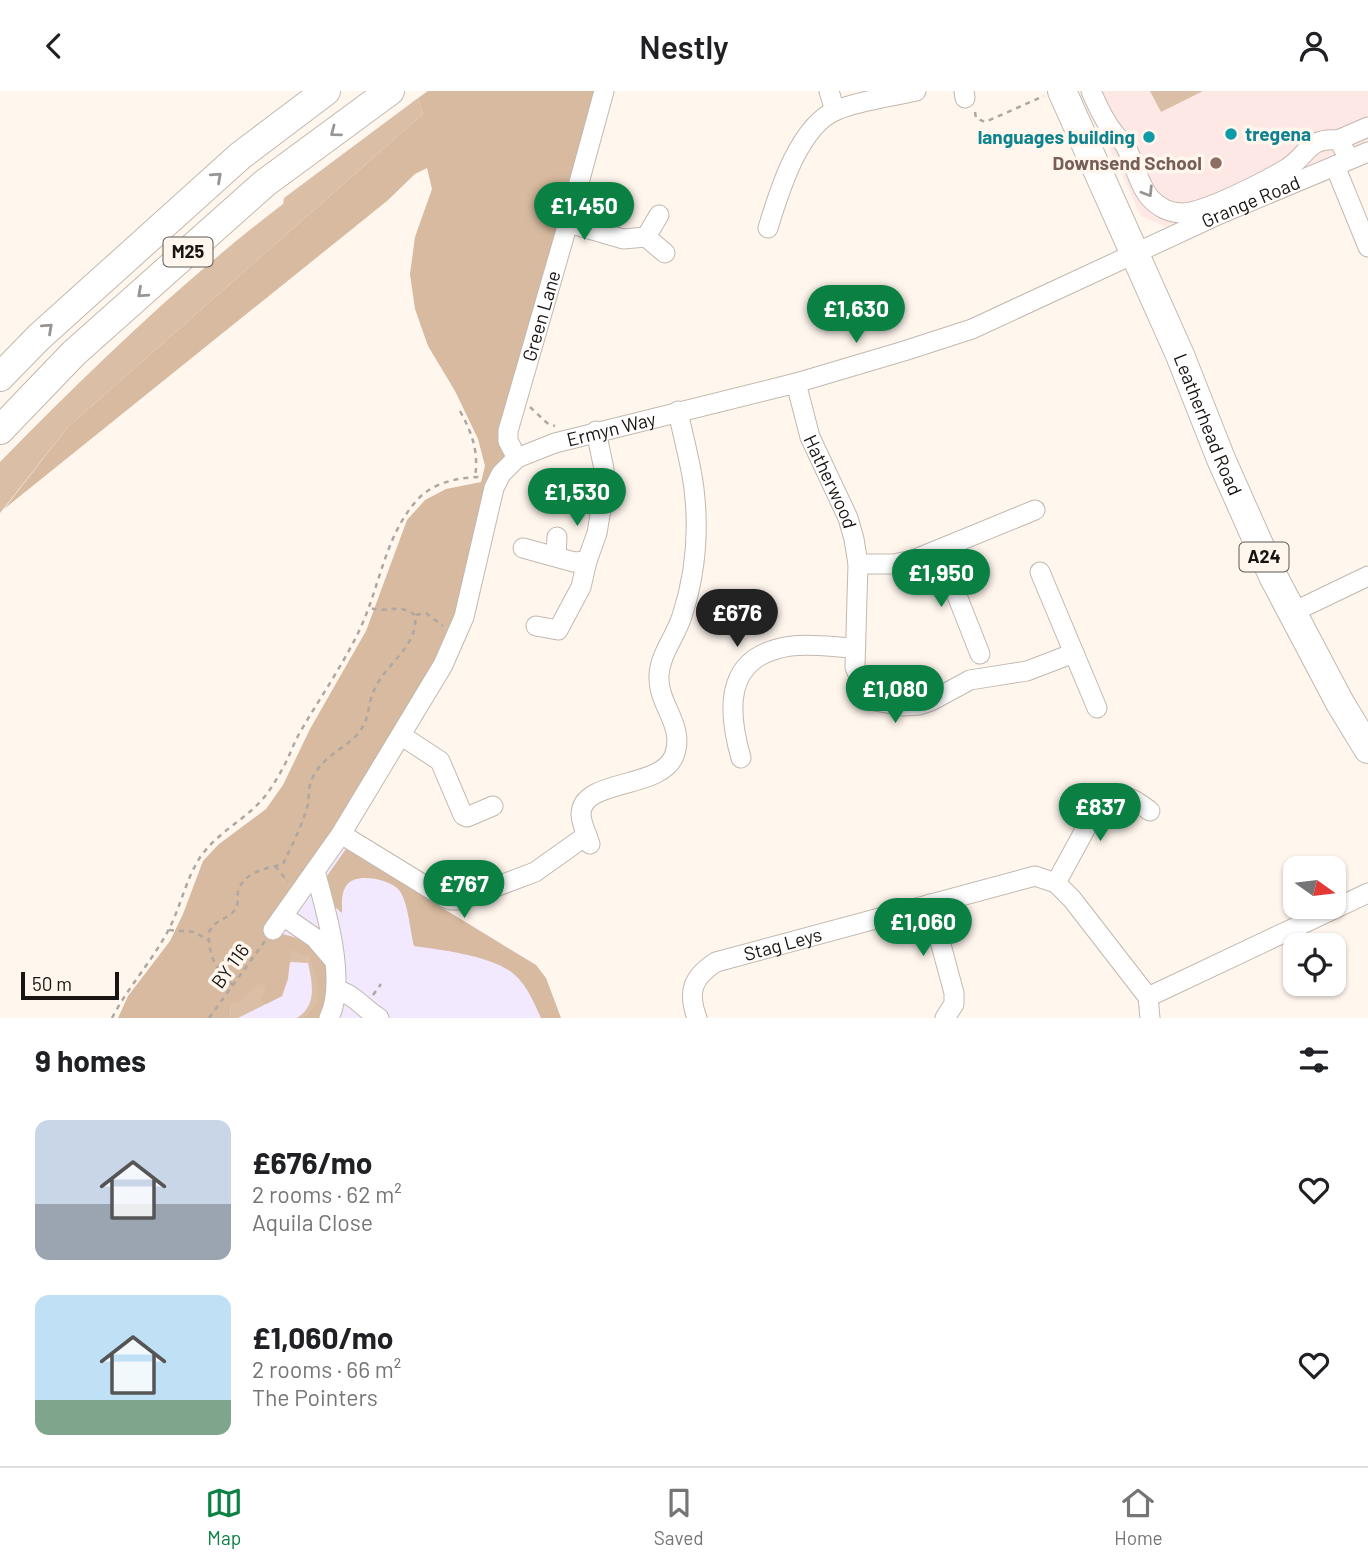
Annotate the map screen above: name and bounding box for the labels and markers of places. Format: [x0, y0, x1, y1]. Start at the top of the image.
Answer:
place label: tregena [1245, 122, 1311, 145]
place label: languages building [978, 125, 1135, 148]
marker: tregena [1223, 126, 1239, 142]
marker: languages building [1141, 129, 1157, 145]
place label: Downsend School [1052, 151, 1202, 174]
marker: Downsend School [1208, 155, 1224, 171]
pin: £1,450 [527, 183, 641, 242]
pin: £1,630 [799, 285, 913, 345]
pin: £1,530 [520, 469, 634, 528]
pin: £1,950 [884, 549, 998, 609]
pin: £676 [696, 589, 778, 649]
pin: £1,080 [838, 665, 952, 725]
pin: £837 [1059, 783, 1141, 843]
pin: £767 [423, 861, 505, 920]
pin: £1,060 [866, 899, 980, 958]

